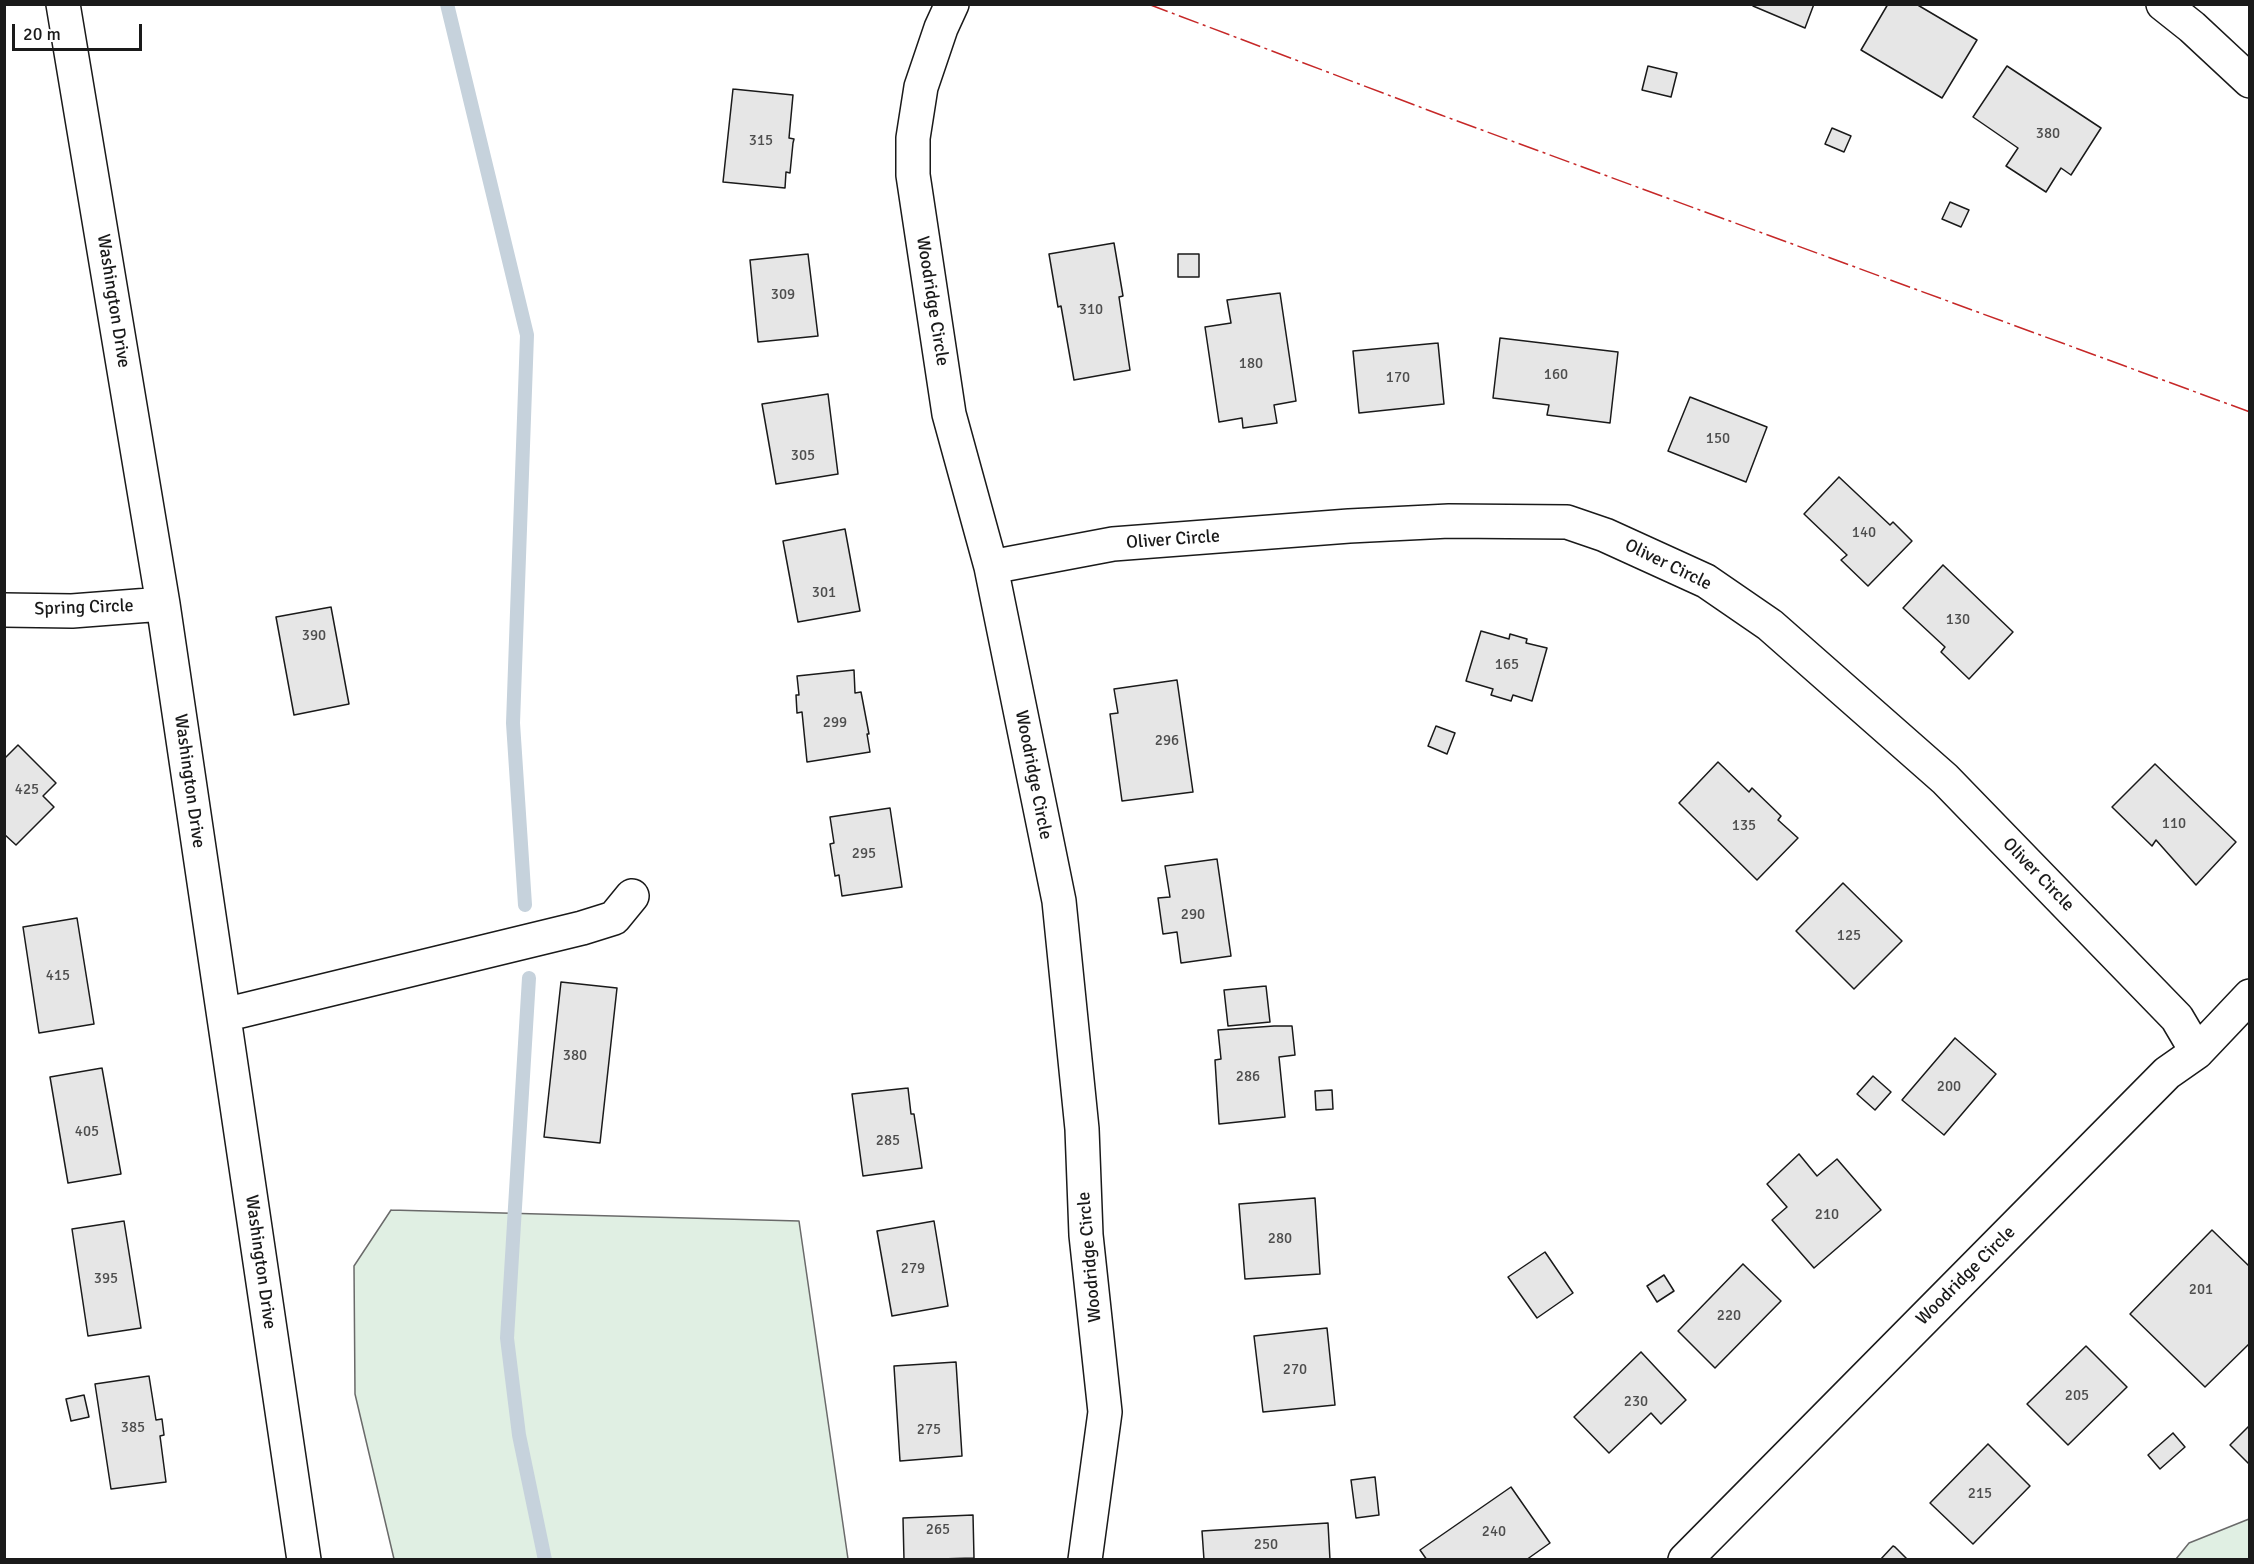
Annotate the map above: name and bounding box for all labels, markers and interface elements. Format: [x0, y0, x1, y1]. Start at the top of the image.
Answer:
scale bar [15, 12, 146, 50]
text: 20 m [23, 23, 61, 45]
house number: 380 [2036, 125, 2060, 143]
house number: 315 [749, 132, 773, 150]
street label: Washington Drive [92, 233, 134, 369]
street label: Woodridge Circle [911, 234, 953, 368]
house number: 309 [771, 286, 795, 304]
house number: 310 [1079, 301, 1103, 319]
house number: 180 [1239, 355, 1263, 373]
house number: 160 [1544, 366, 1568, 384]
house number: 170 [1386, 369, 1410, 387]
house number: 150 [1706, 430, 1730, 448]
house number: 305 [791, 447, 815, 465]
house number: 140 [1852, 524, 1876, 542]
street label: Oliver Circle [1125, 526, 1221, 554]
street label: Oliver Circle [1621, 535, 1715, 595]
house number: 301 [812, 584, 836, 602]
street label: Spring Circle [34, 595, 134, 621]
house number: 130 [1946, 611, 1970, 629]
house number: 390 [302, 627, 326, 645]
house number: 165 [1495, 656, 1519, 674]
street label: Woodridge Circle [1010, 708, 1056, 842]
street label: Washington Drive [169, 713, 209, 849]
house number: 299 [823, 714, 847, 732]
house number: 296 [1155, 732, 1179, 750]
house number: 425 [15, 781, 39, 799]
house number: 110 [2162, 815, 2186, 833]
house number: 135 [1732, 817, 1756, 835]
street label: Oliver Circle [1998, 834, 2078, 916]
house number: 295 [852, 845, 876, 863]
house number: 290 [1181, 906, 1205, 924]
house number: 125 [1837, 927, 1861, 945]
house number: 415 [46, 967, 70, 985]
house number: 380 [563, 1047, 587, 1065]
house number: 286 [1236, 1068, 1260, 1086]
house number: 200 [1937, 1078, 1961, 1096]
house number: 405 [75, 1123, 99, 1141]
house number: 285 [876, 1132, 900, 1150]
street label: Woodridge Circle [1074, 1191, 1106, 1323]
street label: Washington Drive [240, 1194, 280, 1330]
house number: 210 [1815, 1206, 1839, 1224]
street label: Woodridge Circle [1912, 1222, 2020, 1330]
house number: 280 [1268, 1230, 1292, 1248]
house number: 279 [901, 1260, 925, 1278]
house number: 395 [94, 1270, 118, 1288]
house number: 201 [2189, 1281, 2213, 1299]
house number: 220 [1717, 1307, 1741, 1325]
house number: 270 [1283, 1361, 1307, 1379]
house number: 205 [2065, 1387, 2089, 1405]
house number: 230 [1624, 1393, 1648, 1411]
house number: 385 [121, 1419, 145, 1437]
house number: 275 [917, 1421, 941, 1439]
house number: 215 [1968, 1485, 1992, 1503]
house number: 265 [926, 1521, 950, 1539]
house number: 240 [1482, 1523, 1506, 1541]
house number: 250 [1254, 1536, 1278, 1554]

